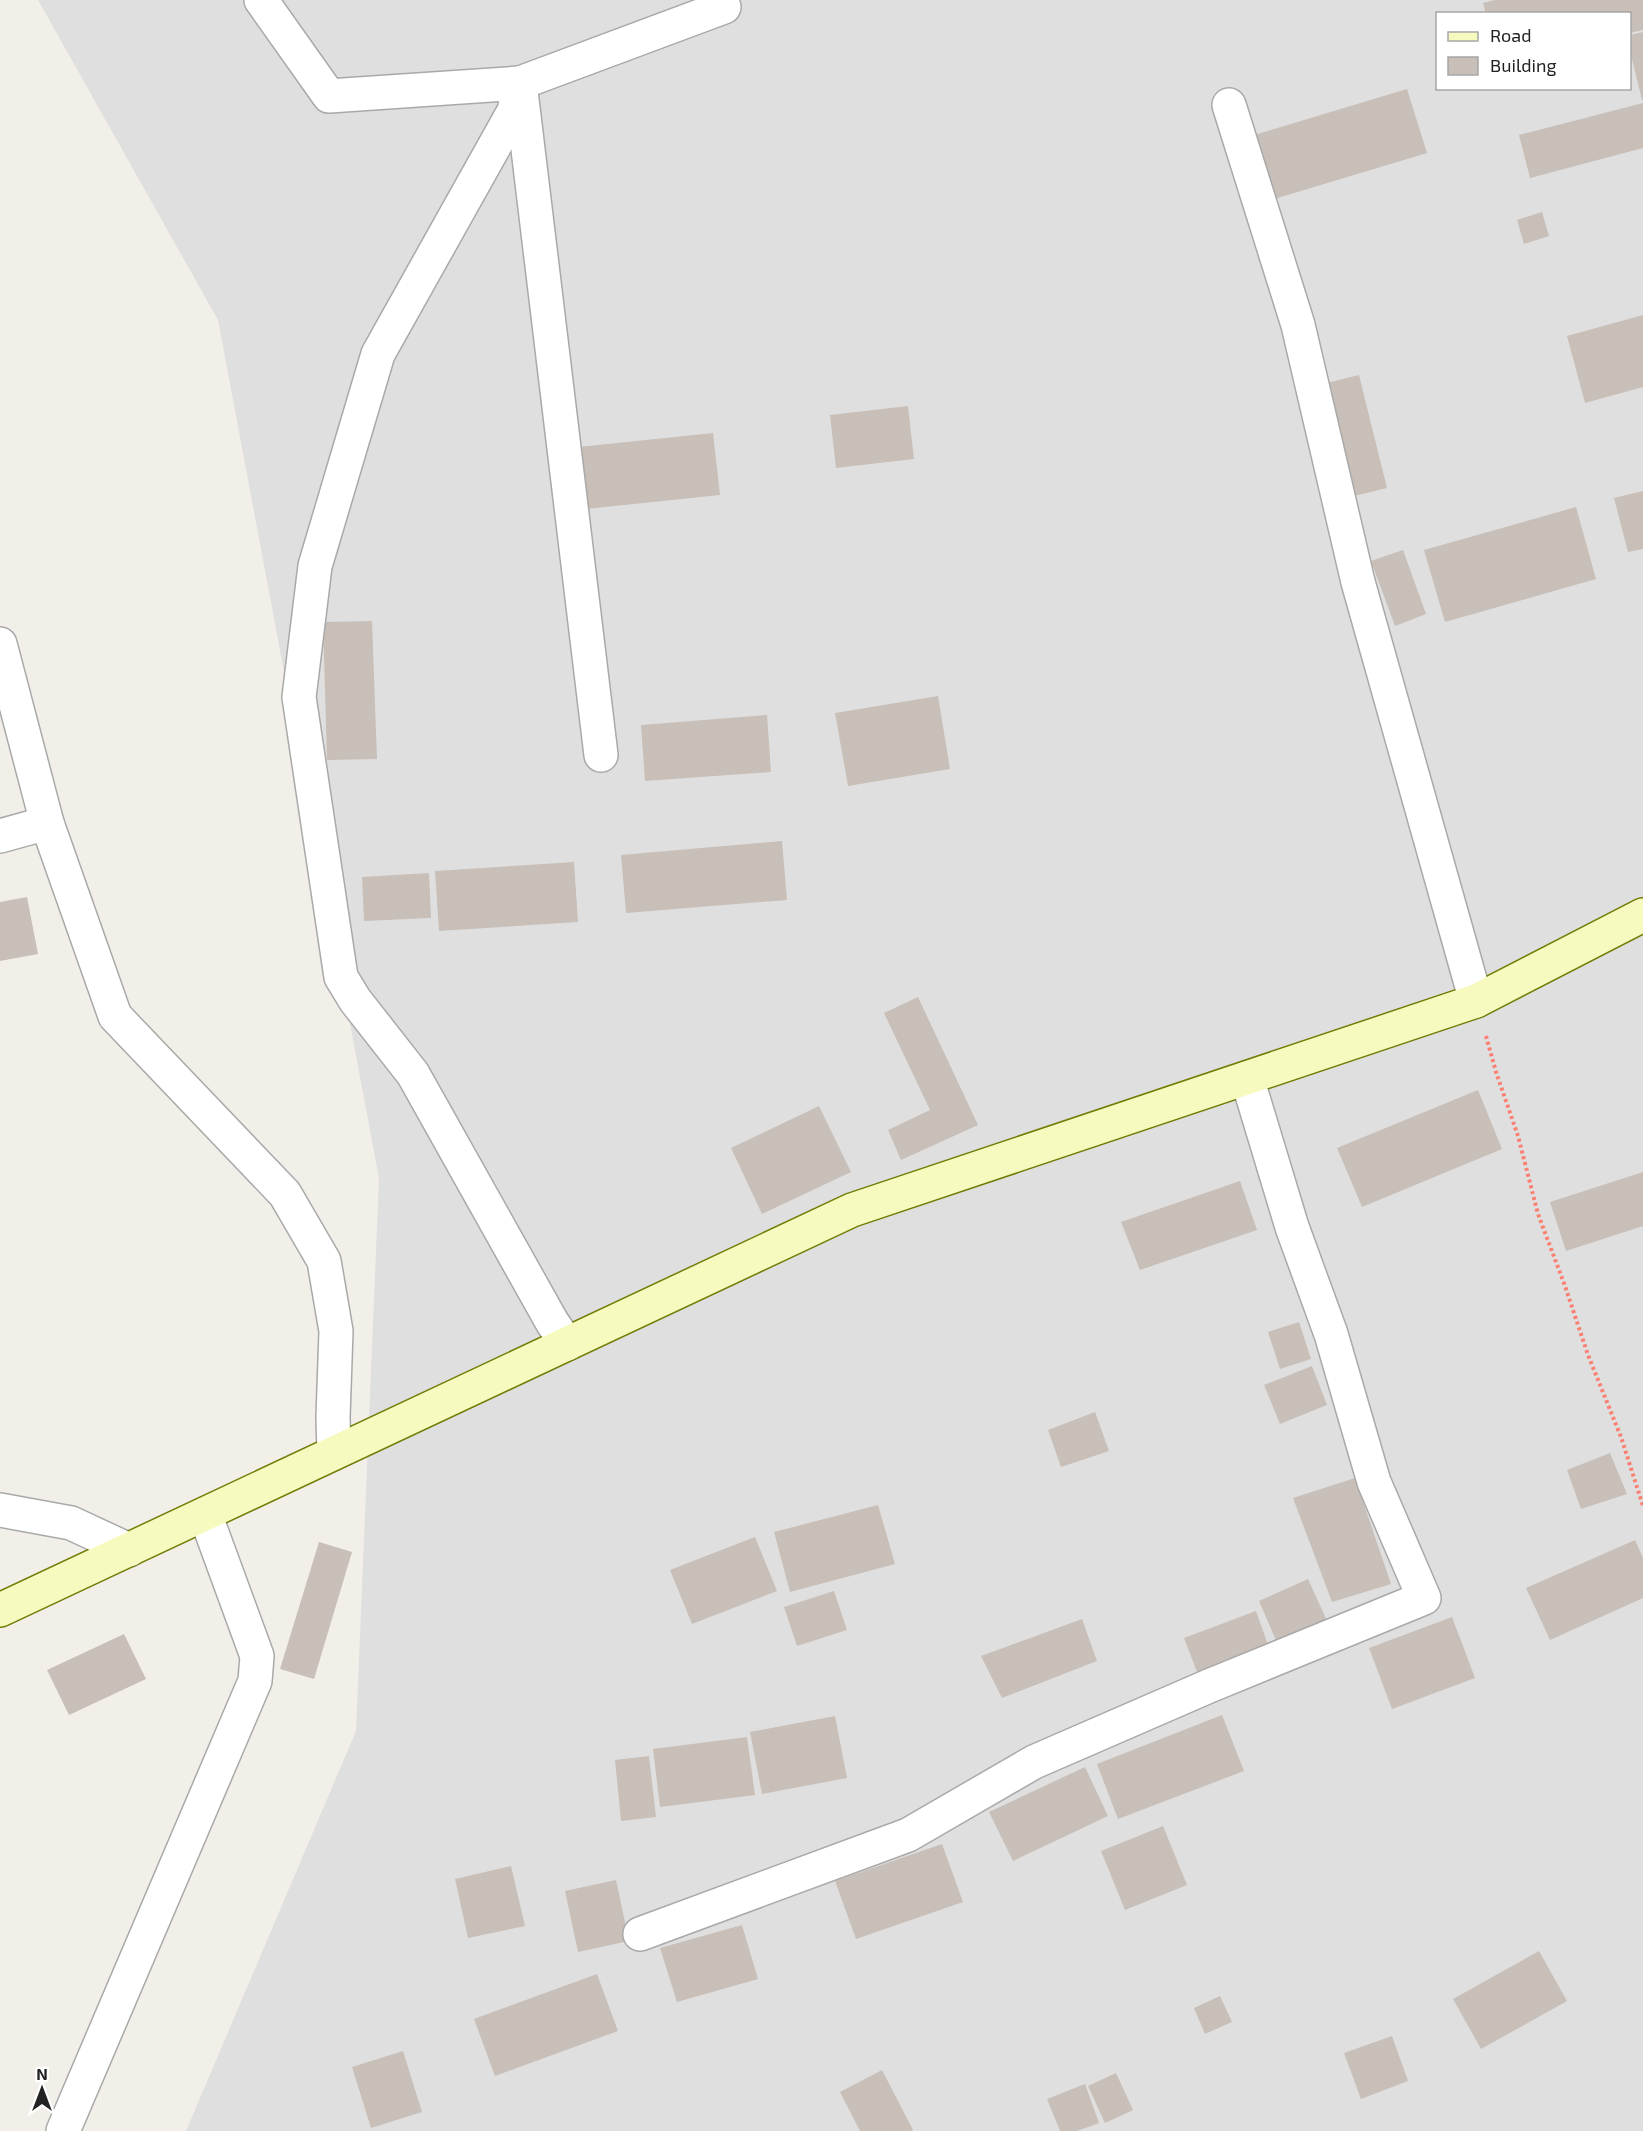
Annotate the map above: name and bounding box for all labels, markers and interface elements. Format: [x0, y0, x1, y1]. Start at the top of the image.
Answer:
legend [1436, 12, 1631, 90]
text: Road [1490, 24, 1531, 46]
text: Building [1490, 54, 1557, 76]
north arrow [12, 2059, 72, 2119]
text: N [36, 2064, 48, 2083]

